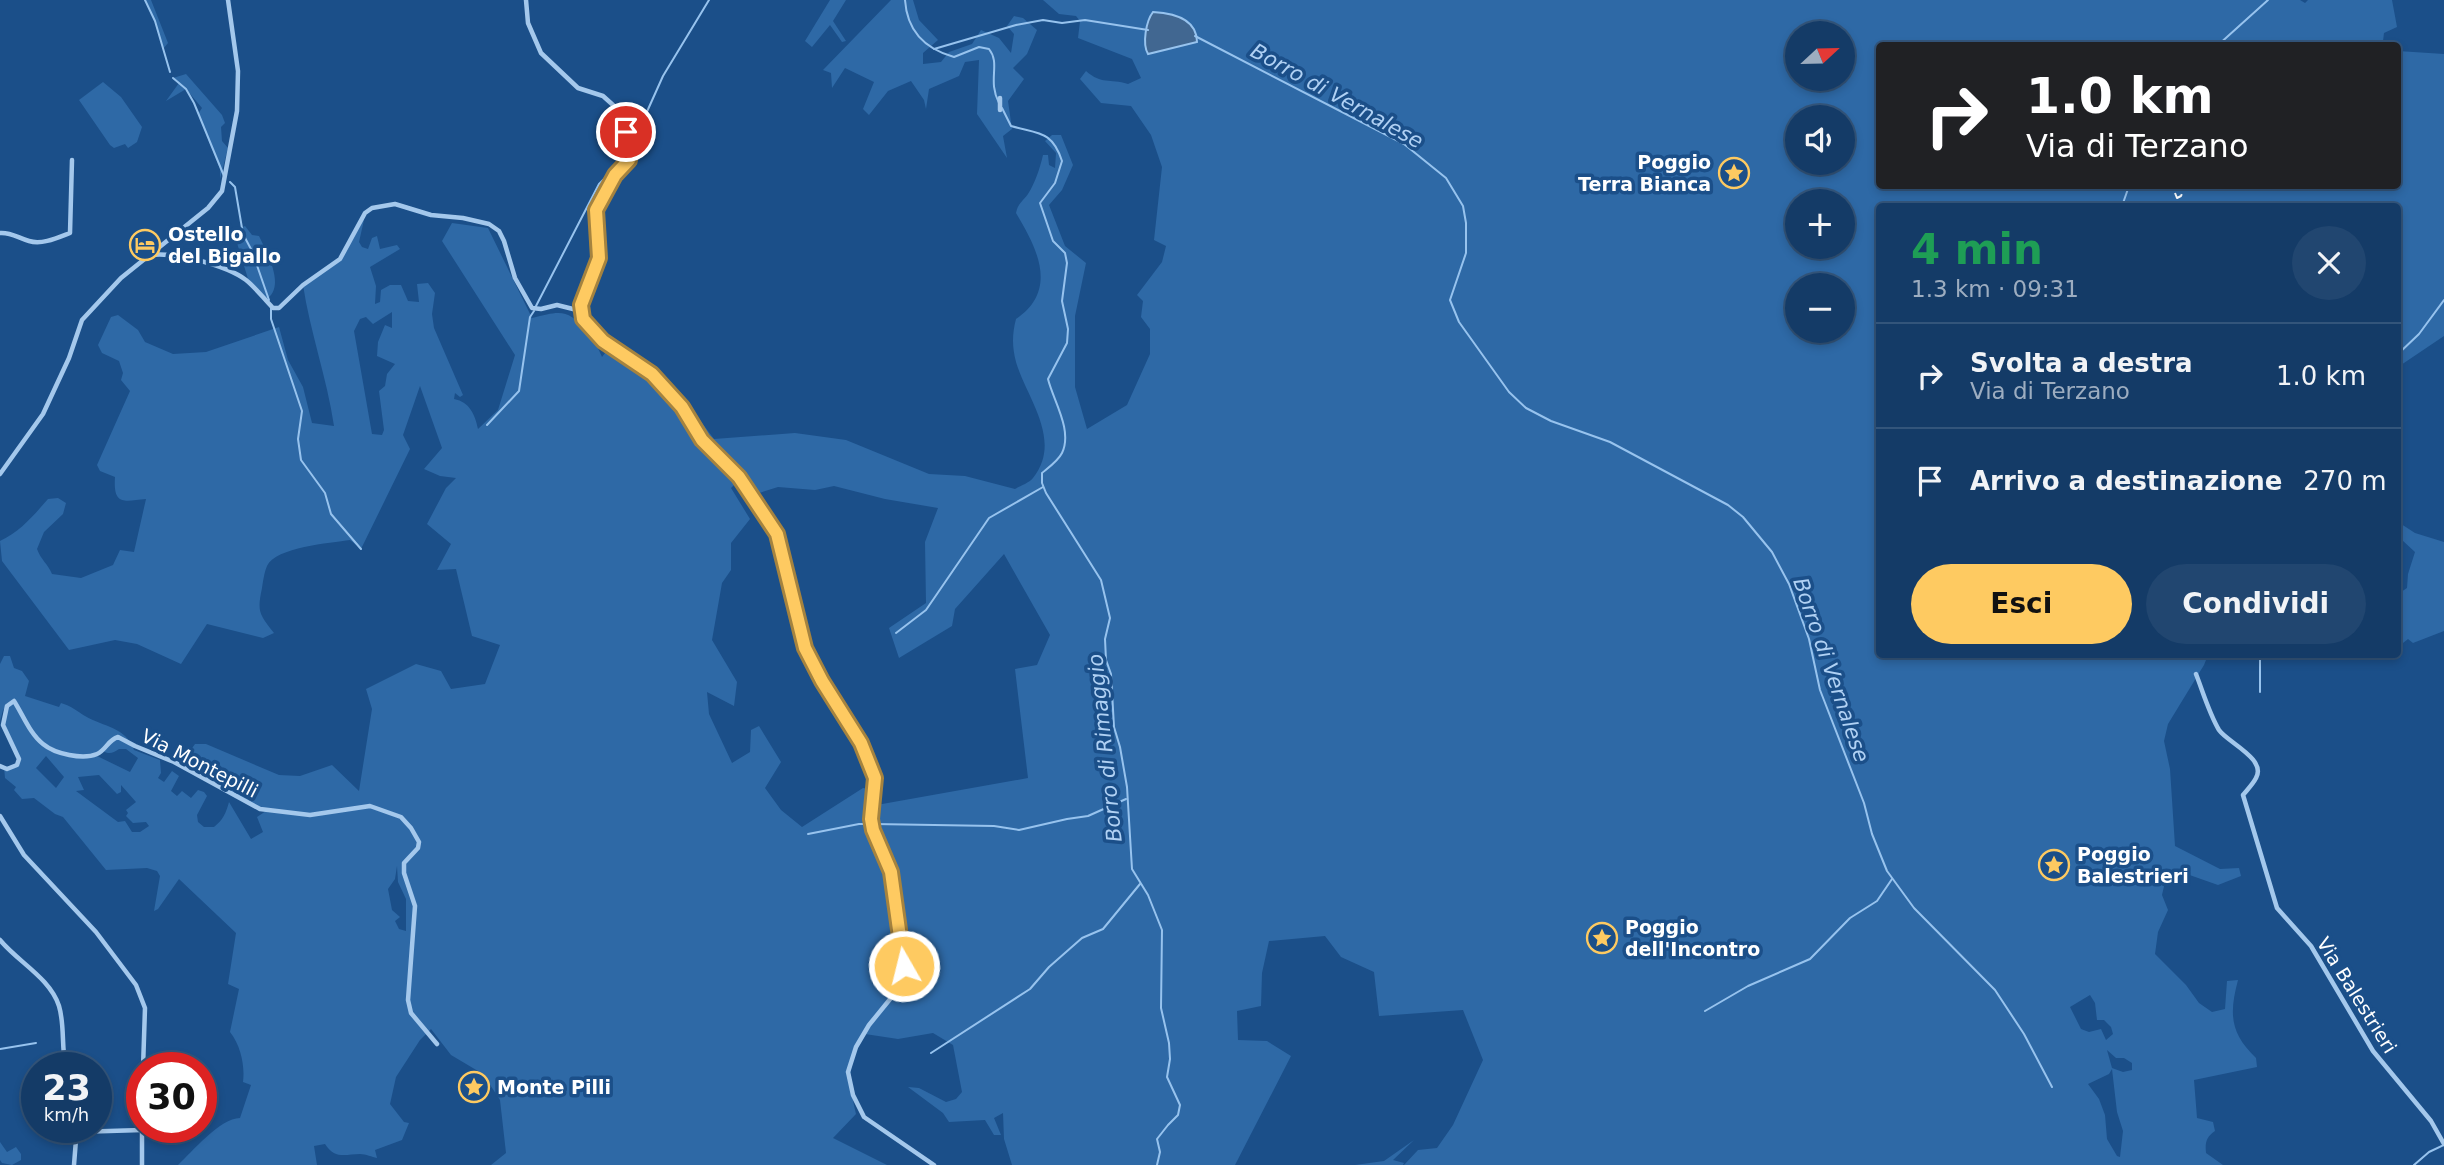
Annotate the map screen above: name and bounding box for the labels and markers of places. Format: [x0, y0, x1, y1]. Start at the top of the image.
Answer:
pin [596, 102, 656, 162]
place label: Poggio Terra Bianca [1578, 151, 1711, 195]
place icon: Poggio Terra Bianca [1717, 156, 1751, 190]
place label: Ostello del Bigallo [168, 223, 281, 267]
hotel icon: Ostello del Bigallo [128, 228, 162, 262]
place label: Poggio Balestrieri [2077, 843, 2189, 887]
place icon: Poggio Balestrieri [2037, 848, 2071, 882]
place label: Poggio dell'Incontro [1625, 916, 1760, 960]
place icon: Poggio dell'Incontro [1585, 921, 1619, 955]
place icon: Monte Pilli [457, 1070, 491, 1104]
place label: Monte Pilli [497, 1076, 611, 1098]

